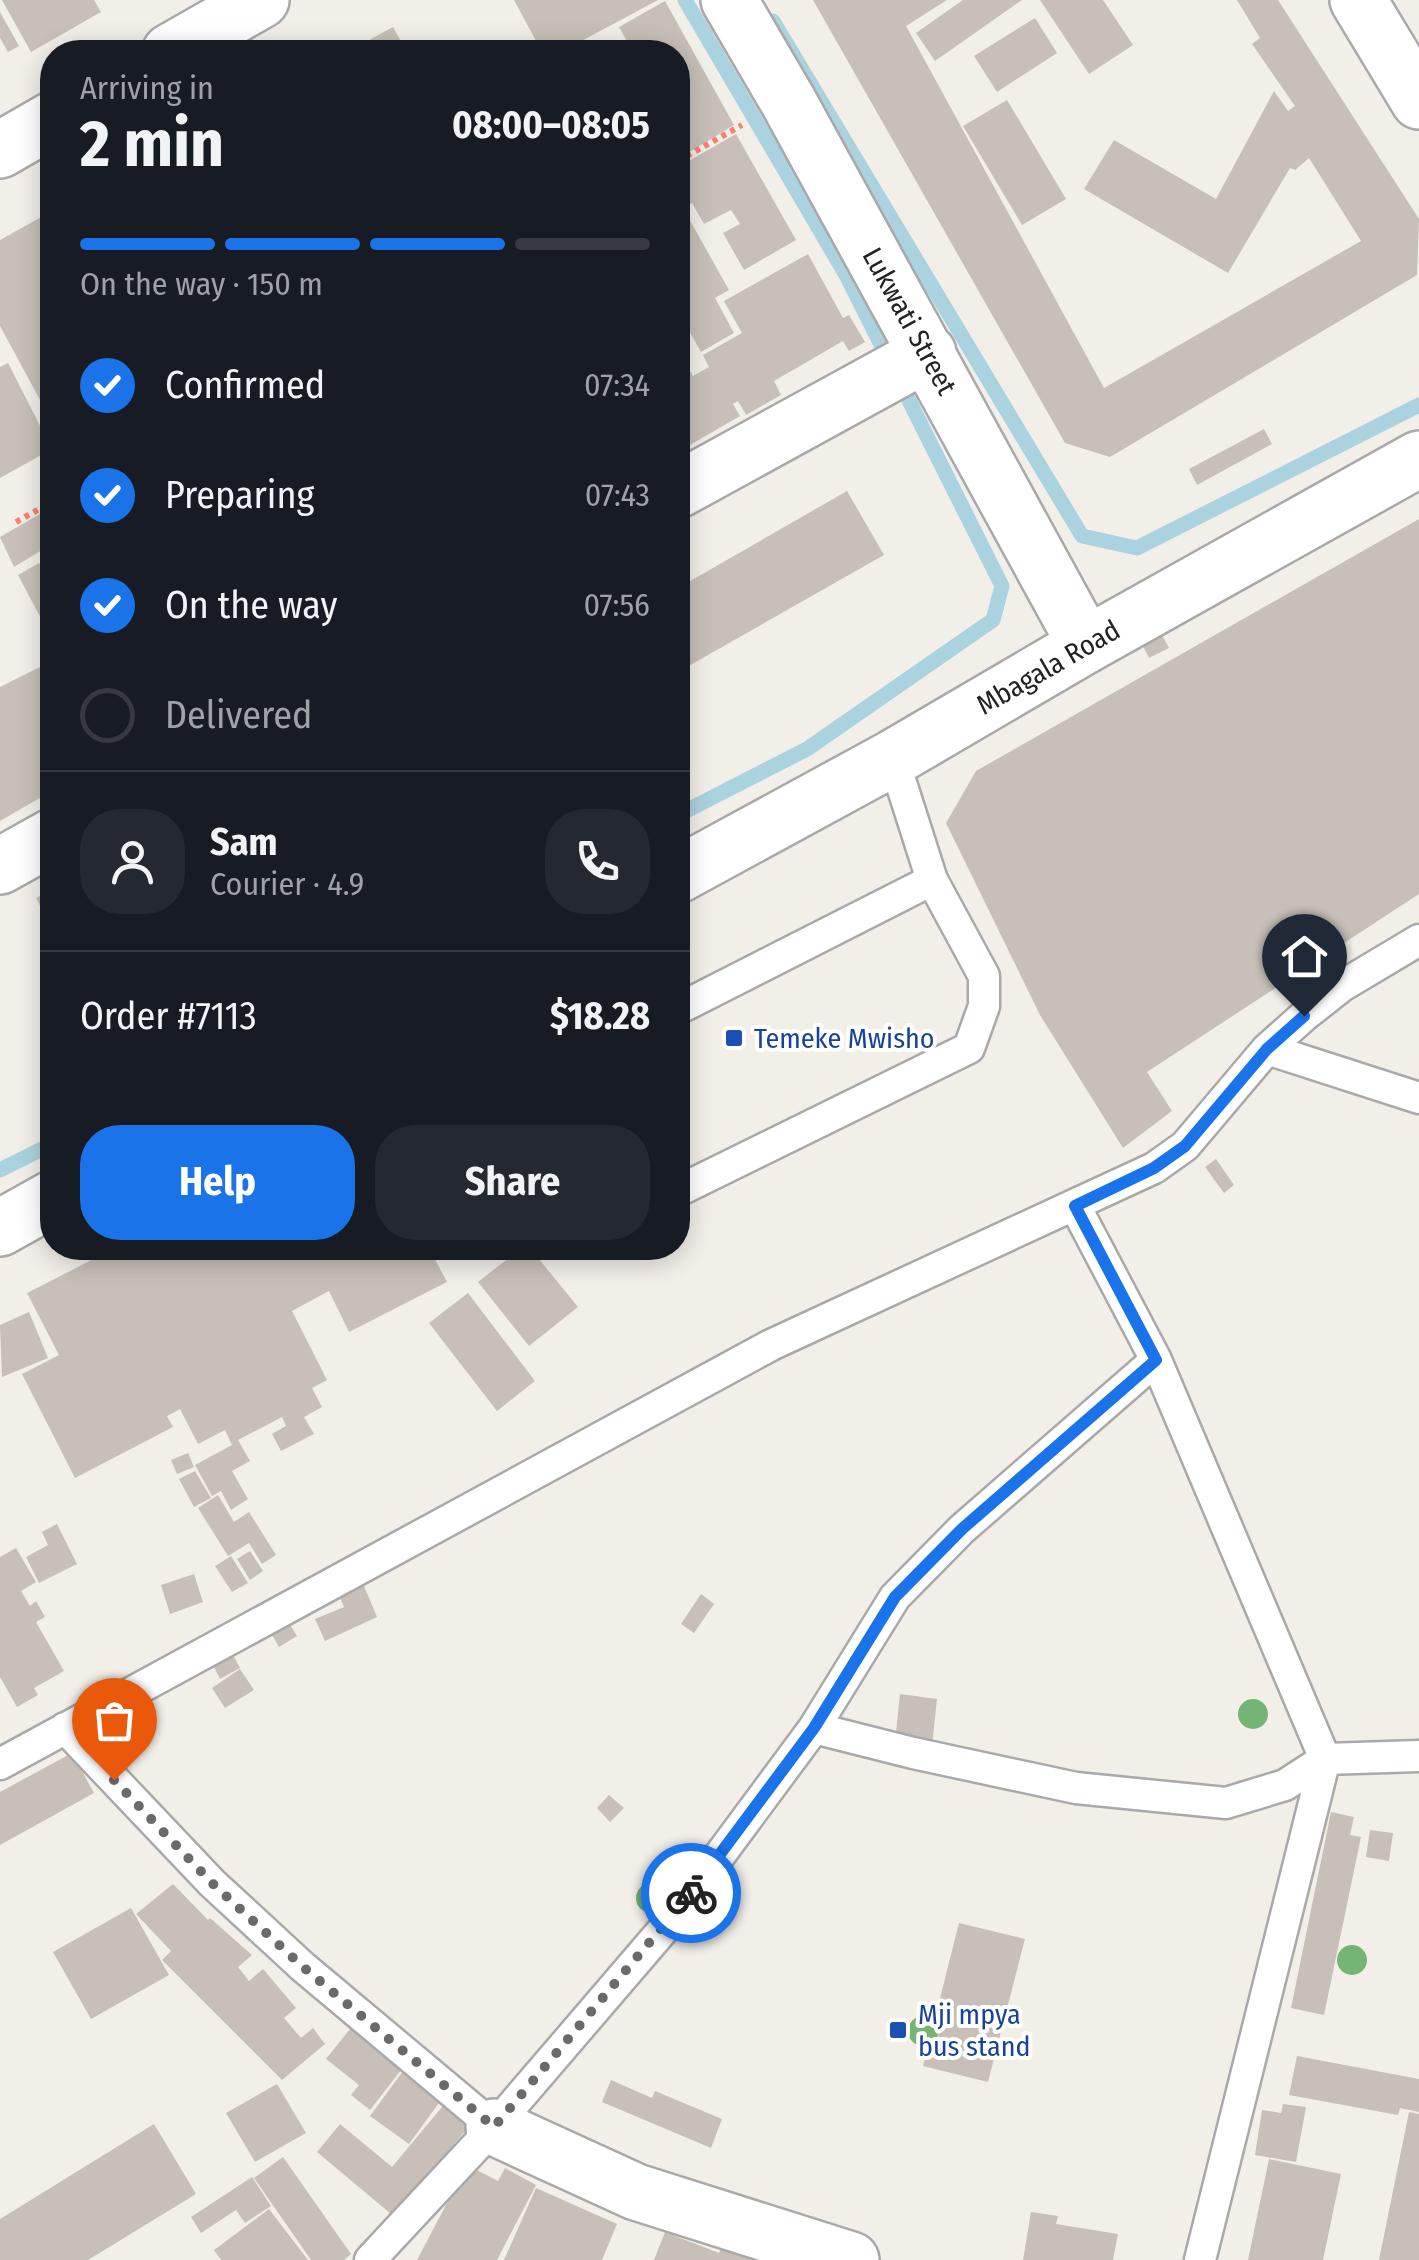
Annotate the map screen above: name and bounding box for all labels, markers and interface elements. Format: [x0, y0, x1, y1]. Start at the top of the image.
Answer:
text: Arriving in [80, 69, 214, 107]
text: 08:00–08:05 [452, 102, 650, 148]
text: 2 min [80, 105, 224, 183]
street label: Lukwati Street [856, 242, 964, 401]
text: On the way · 150 m [80, 265, 323, 303]
icon: check [80, 358, 135, 413]
text: Confirmed [165, 362, 325, 408]
text: 07:34 [584, 366, 650, 404]
icon: check [80, 468, 135, 523]
text: Preparing [165, 472, 314, 518]
text: 07:43 [585, 476, 650, 514]
icon: check [80, 578, 135, 633]
text: On the way [165, 582, 337, 628]
text: 07:56 [583, 586, 650, 624]
street label: Mbagala Road [971, 613, 1126, 722]
text: Delivered [165, 692, 312, 738]
button: person [80, 809, 185, 914]
button: phone [545, 809, 650, 914]
text: Sam [210, 819, 278, 865]
text: Courier · 4.9 [210, 865, 364, 903]
pin [1262, 914, 1347, 1017]
icon: home [1277, 929, 1332, 984]
text: Order #7113 [80, 993, 257, 1039]
text: $18.28 [550, 993, 650, 1039]
place label: Temeke Mwisho [754, 1022, 935, 1055]
marker: Temeke Mwisho [723, 1027, 745, 1049]
button: Help [80, 1125, 355, 1240]
button: Share [375, 1125, 650, 1240]
pin [72, 1678, 157, 1781]
icon: bag [87, 1693, 142, 1748]
courier [641, 1843, 741, 1943]
icon: bike [664, 1866, 719, 1921]
place label: Mji mpya bus stand [918, 1998, 1030, 2063]
marker: Mji mpya bus stand [887, 2019, 909, 2041]

